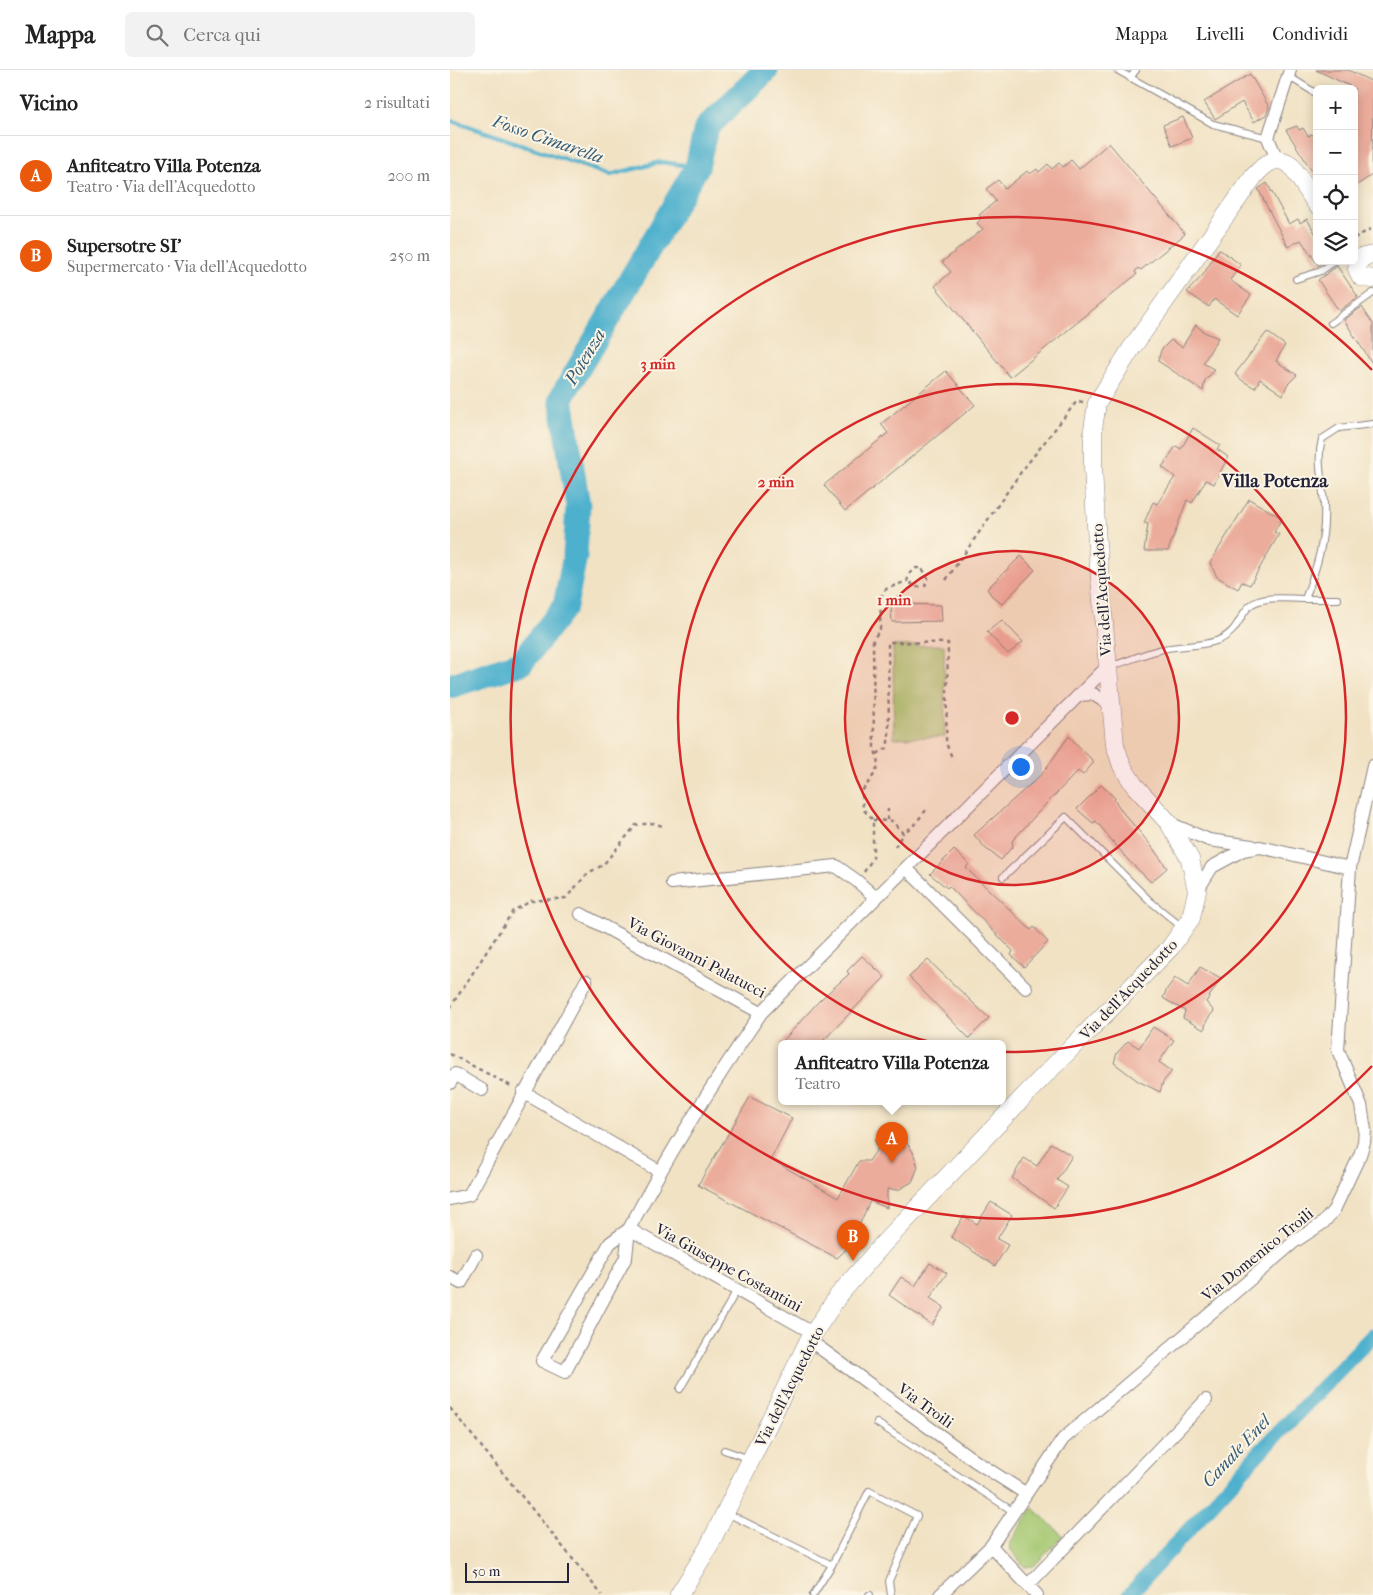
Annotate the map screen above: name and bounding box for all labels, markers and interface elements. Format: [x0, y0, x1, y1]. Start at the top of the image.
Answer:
search box [125, 12, 475, 57]
text: Mappa [25, 21, 95, 49]
icon: search [143, 21, 171, 49]
text: Cerca qui [183, 24, 261, 46]
text: Mappa [1115, 24, 1168, 45]
text: Livelli [1196, 24, 1244, 45]
text: Condividi [1272, 24, 1348, 45]
map controls [1313, 85, 1358, 265]
button: + [1313, 85, 1358, 130]
text: Vicino [20, 91, 78, 115]
text: 2 risultati [364, 93, 430, 112]
water label: Fosso Cimarella [489, 110, 606, 168]
button: − [1313, 130, 1358, 175]
text: Anfiteatro Villa Potenza [67, 155, 261, 177]
text: A [31, 166, 41, 185]
text: 200 m [387, 166, 430, 185]
button: locate [1313, 175, 1358, 220]
text: Teatro · Via dell'Acquedotto [67, 177, 255, 196]
button: layers [1313, 220, 1358, 265]
text: Supersotre SI' [67, 235, 181, 257]
text: B [31, 246, 41, 265]
text: 250 m [389, 246, 430, 265]
text: Supermercato · Via dell'Acquedotto [67, 257, 307, 276]
water label: Potenza [560, 326, 610, 390]
text: 3 min [641, 355, 676, 373]
district label: Villa Potenza [1221, 470, 1329, 492]
text: 2 min [758, 473, 795, 491]
street label: Via dell'Acquedotto [1087, 523, 1116, 658]
text: 1 min [877, 591, 911, 609]
centre of rings [1003, 709, 1021, 727]
your location [1008, 754, 1034, 780]
street label: Via Giovanni Palatucci [623, 912, 769, 1002]
street label: Via dell'Acquedotto [1075, 935, 1181, 1044]
popup [778, 1040, 1006, 1105]
text: Anfiteatro Villa Potenza [795, 1052, 989, 1074]
text: Teatro [795, 1074, 840, 1093]
pin: A [876, 1122, 908, 1163]
street label: Via Domenico Troili [1197, 1203, 1317, 1306]
street label: Via Giuseppe Costantini [651, 1219, 806, 1316]
pin: B [837, 1220, 869, 1261]
street label: Via dell'Acquedotto [750, 1323, 828, 1451]
street label: Via Troili [893, 1378, 957, 1432]
water label: Canale Enel [1198, 1409, 1277, 1492]
scale bar [465, 1560, 569, 1583]
text: 50 m [472, 1563, 500, 1580]

